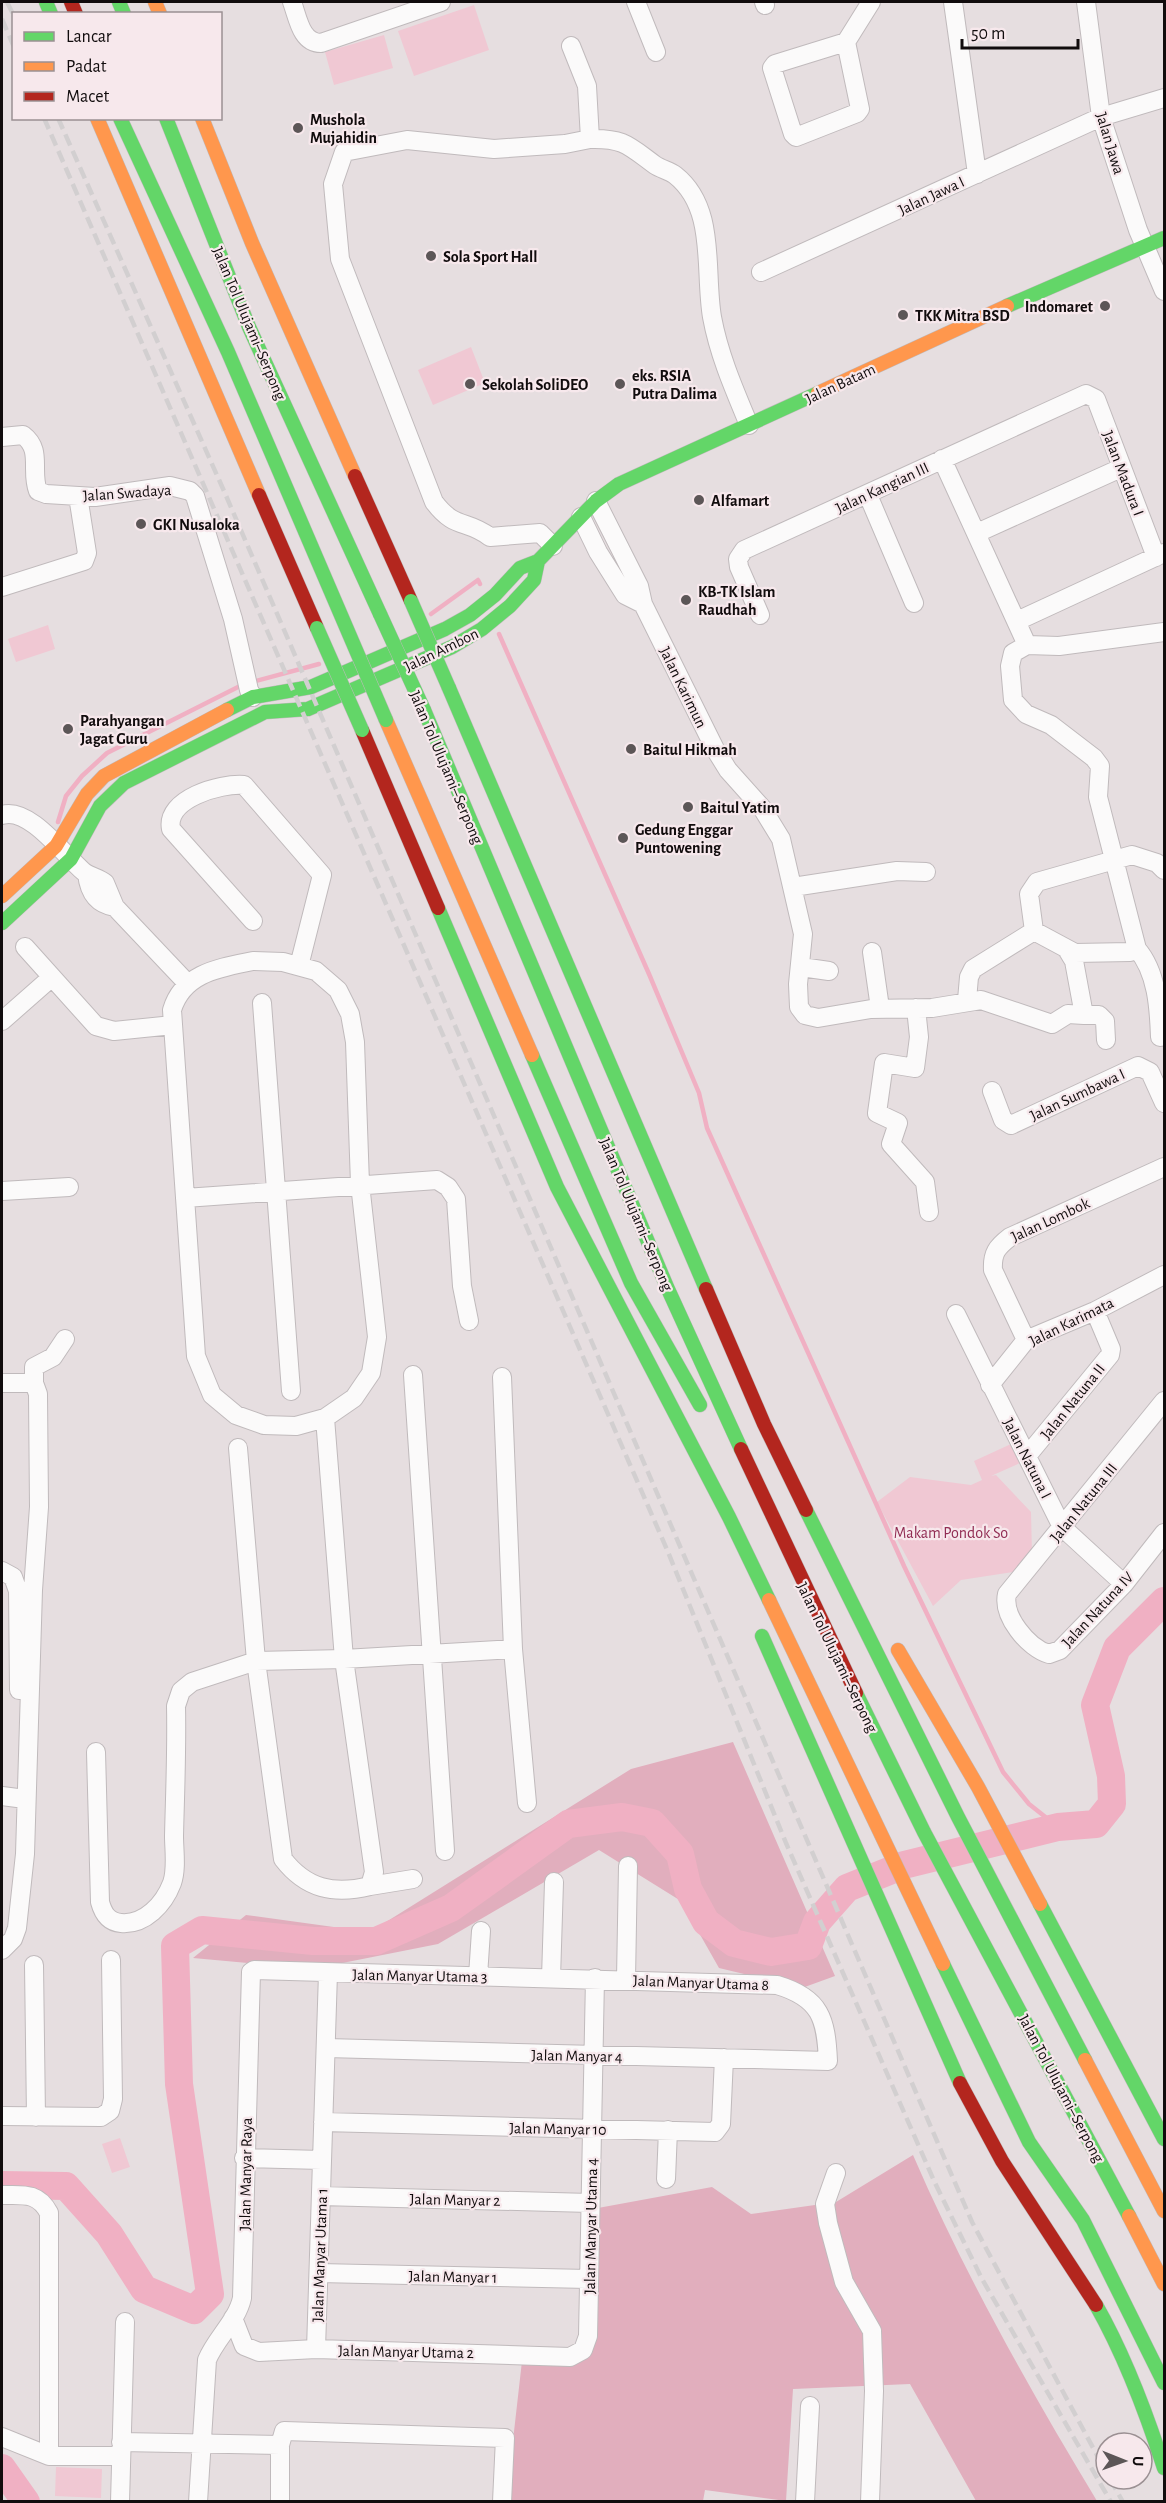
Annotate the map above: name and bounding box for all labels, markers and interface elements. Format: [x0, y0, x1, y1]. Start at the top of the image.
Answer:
legend [12, 12, 222, 120]
scale bar [962, 12, 1078, 50]
text: 50 m [971, 25, 1005, 43]
text: Lancar [66, 28, 112, 46]
text: Padat [66, 58, 107, 76]
text: Macet [66, 88, 110, 106]
street label: Jalan Jawa [1093, 110, 1127, 176]
place label: Mushola Mujahidin [310, 112, 377, 147]
marker: Mushola Mujahidin [291, 121, 305, 135]
street label: Jalan Jawa I [896, 174, 967, 218]
street label: Jalan Tol Ulujami–Serpong [209, 244, 289, 403]
marker: Sola Sport Hall [424, 249, 438, 263]
place label: Sola Sport Hall [443, 249, 537, 265]
place label: Indomaret [1025, 299, 1094, 315]
marker: Indomaret [1098, 299, 1112, 313]
marker: TKK Mitra BSD [896, 308, 910, 322]
place label: TKK Mitra BSD [915, 308, 1010, 324]
street label: Jalan Batam [803, 361, 878, 407]
place label: eks. RSIA Putra Dalima [632, 368, 717, 402]
marker: Sekolah SoliDEO [463, 377, 477, 391]
place label: Sekolah SoliDEO [482, 377, 588, 393]
marker: eks. RSIA Putra Dalima [613, 377, 627, 391]
street label: Jalan Madura I [1100, 429, 1147, 518]
street label: Jalan Kangian III [833, 459, 932, 516]
street label: Jalan Swadaya [82, 482, 172, 505]
marker: Alfamart [692, 493, 706, 507]
place label: Alfamart [711, 493, 770, 509]
marker: GKI Nusaloka [134, 517, 148, 531]
place label: GKI Nusaloka [153, 517, 240, 533]
place label: KB-TK Islam Raudhah [698, 584, 776, 618]
marker: KB-TK Islam Raudhah [679, 593, 693, 607]
street label: Jalan Ambon [402, 625, 481, 675]
street label: Jalan Karimun [657, 644, 710, 731]
street label: Jalan Tol Ulujami–Serpong [406, 688, 486, 847]
place label: Parahyangan Jagat Guru [80, 713, 164, 747]
marker: Parahyangan Jagat Guru [61, 722, 75, 736]
marker: Baitul Hikmah [624, 742, 638, 756]
place label: Baitul Hikmah [643, 742, 737, 758]
marker: Baitul Yatim [681, 800, 695, 814]
place label: Baitul Yatim [700, 800, 780, 816]
place label: Gedung Enggar Puntowening [635, 822, 733, 856]
marker: Gedung Enggar Puntowening [616, 831, 630, 845]
street label: Jalan Sumbawa I [1027, 1066, 1127, 1124]
street label: Jalan Tol Ulujami–Serpong [596, 1135, 676, 1294]
street label: Jalan Lombok [1009, 1195, 1093, 1245]
street label: Jalan Karimata [1027, 1295, 1116, 1349]
street label: Jalan Natuna II [1038, 1361, 1108, 1442]
street label: Jalan Natuna I [1000, 1416, 1054, 1501]
street label: Jalan Natuna III [1047, 1460, 1120, 1545]
park label: Makam Pondok So [894, 1525, 1008, 1541]
street label: Jalan Natuna IV [1059, 1569, 1137, 1650]
street label: Jalan Tol Ulujami–Serpong [793, 1580, 881, 1736]
street label: Jalan Manyar Utama 3 [352, 1967, 488, 1986]
street label: Jalan Manyar Utama 8 [633, 1973, 769, 1994]
street label: Jalan Tol Ulujami–Serpong [1014, 2012, 1107, 2166]
street label: Jalan Manyar 4 [531, 2047, 623, 2066]
street label: Jalan Manyar Raya [237, 2117, 256, 2231]
street label: Jalan Manyar 10 [509, 2120, 607, 2139]
street label: Jalan Manyar Utama 4 [582, 2157, 601, 2294]
street label: Jalan Manyar Utama 1 [310, 2188, 331, 2322]
street label: Jalan Manyar 2 [410, 2191, 500, 2210]
street label: Jalan Manyar 1 [408, 2268, 498, 2287]
street label: Jalan Manyar Utama 2 [338, 2343, 474, 2362]
north arrow [1094, 2431, 1154, 2491]
text: U [1130, 2456, 1146, 2466]

